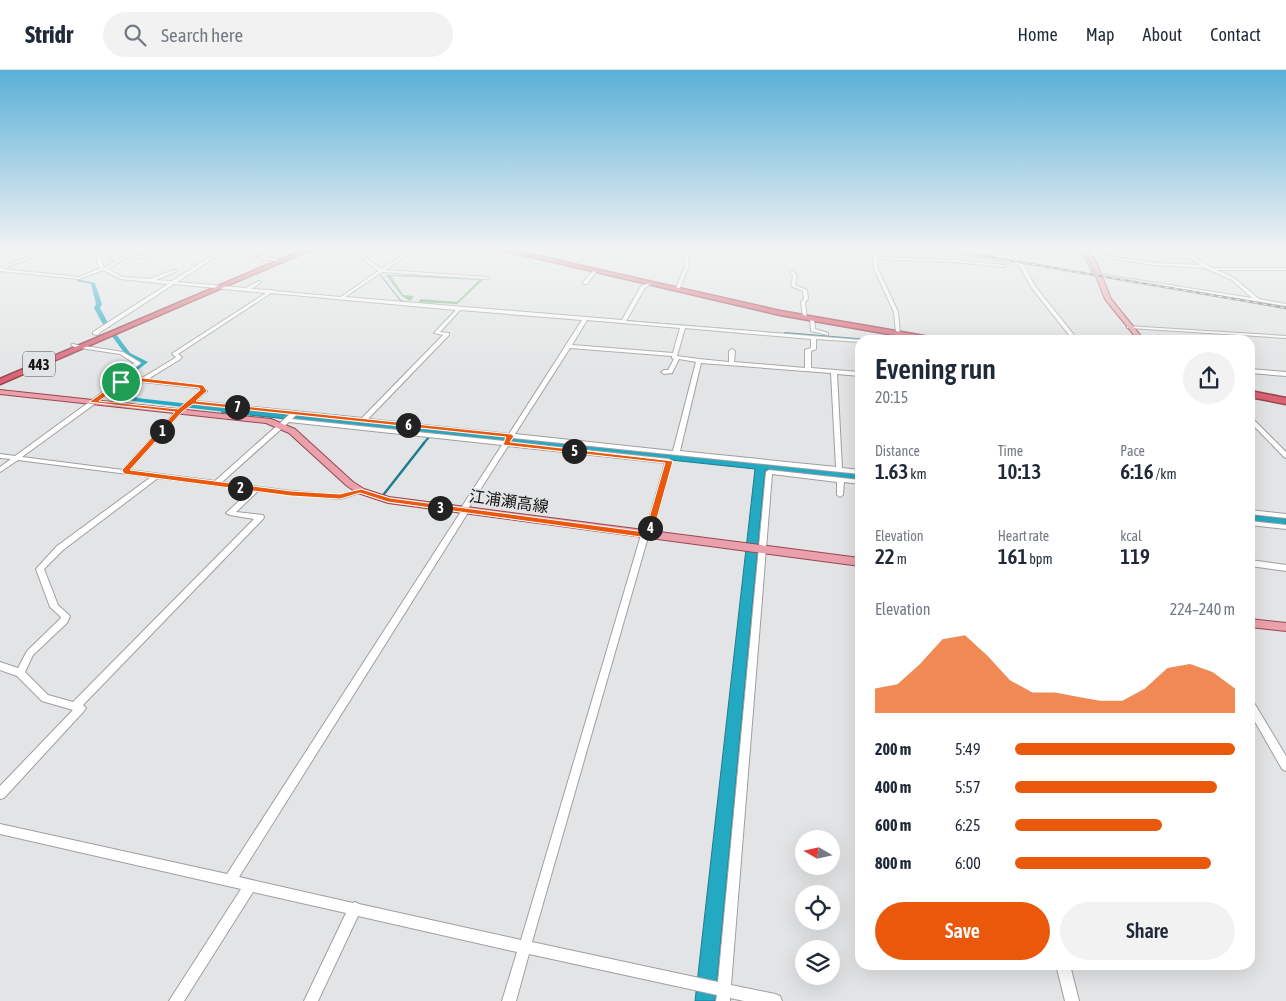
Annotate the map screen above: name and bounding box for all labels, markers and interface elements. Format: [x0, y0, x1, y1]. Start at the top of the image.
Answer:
search box [103, 12, 453, 57]
text: Stridr [25, 21, 73, 48]
icon: search [121, 21, 149, 49]
text: Search here [161, 24, 243, 46]
text: Home [1018, 24, 1058, 45]
text: Map [1086, 24, 1115, 45]
text: About [1143, 24, 1182, 45]
text: Contact [1210, 24, 1261, 45]
road number: 443 [23, 352, 55, 376]
button: share [1183, 352, 1235, 404]
text: Evening run [875, 353, 996, 385]
pin [100, 361, 142, 403]
icon: arrive [107, 368, 135, 396]
text: 20:15 [875, 388, 908, 406]
pin: 7 [224, 394, 250, 420]
text: 7 [234, 399, 241, 415]
pin: 6 [396, 412, 420, 438]
text: 6 [405, 417, 412, 433]
pin: 1 [150, 418, 174, 444]
text: 1 [159, 423, 166, 439]
pin: 5 [562, 438, 586, 464]
text: 5 [571, 443, 578, 459]
text: Distance [875, 443, 920, 459]
text: Time [998, 443, 1023, 459]
text: Pace [1120, 443, 1145, 459]
text: 1.63 [875, 459, 908, 483]
text: 10:13 [998, 459, 1041, 483]
text: 6:16 [1120, 459, 1154, 483]
text: km [908, 466, 927, 482]
text: /km [1154, 466, 1177, 482]
pin: 2 [228, 476, 252, 500]
text: 2 [237, 480, 244, 496]
street label: 江浦瀬高線 [468, 487, 550, 515]
pin: 3 [428, 496, 452, 520]
text: 3 [437, 500, 444, 516]
pin: 4 [638, 516, 662, 540]
text: 4 [647, 520, 654, 536]
text: Elevation [875, 528, 924, 544]
text: Heart rate [998, 528, 1049, 544]
text: kcal [1120, 528, 1142, 544]
text: 22 [875, 544, 895, 568]
text: 161 [998, 544, 1027, 568]
text: 119 [1120, 544, 1150, 568]
text: m [895, 551, 907, 567]
text: bpm [1027, 551, 1053, 567]
text: Elevation [875, 600, 930, 618]
text: 224–240 m [1170, 600, 1235, 618]
text: 200 m [875, 740, 911, 758]
text: 5:49 [955, 740, 980, 758]
text: 400 m [875, 778, 911, 796]
text: 5:57 [955, 778, 980, 796]
text: 600 m [875, 816, 911, 834]
text: 6:25 [955, 816, 980, 834]
north arrow [795, 830, 840, 875]
map controls [795, 830, 840, 985]
text: 800 m [875, 854, 911, 872]
text: 6:00 [955, 854, 981, 872]
button: locate [795, 885, 840, 930]
button: Save [875, 902, 1050, 960]
button: Share [1060, 902, 1235, 960]
button: layers [795, 940, 840, 985]

